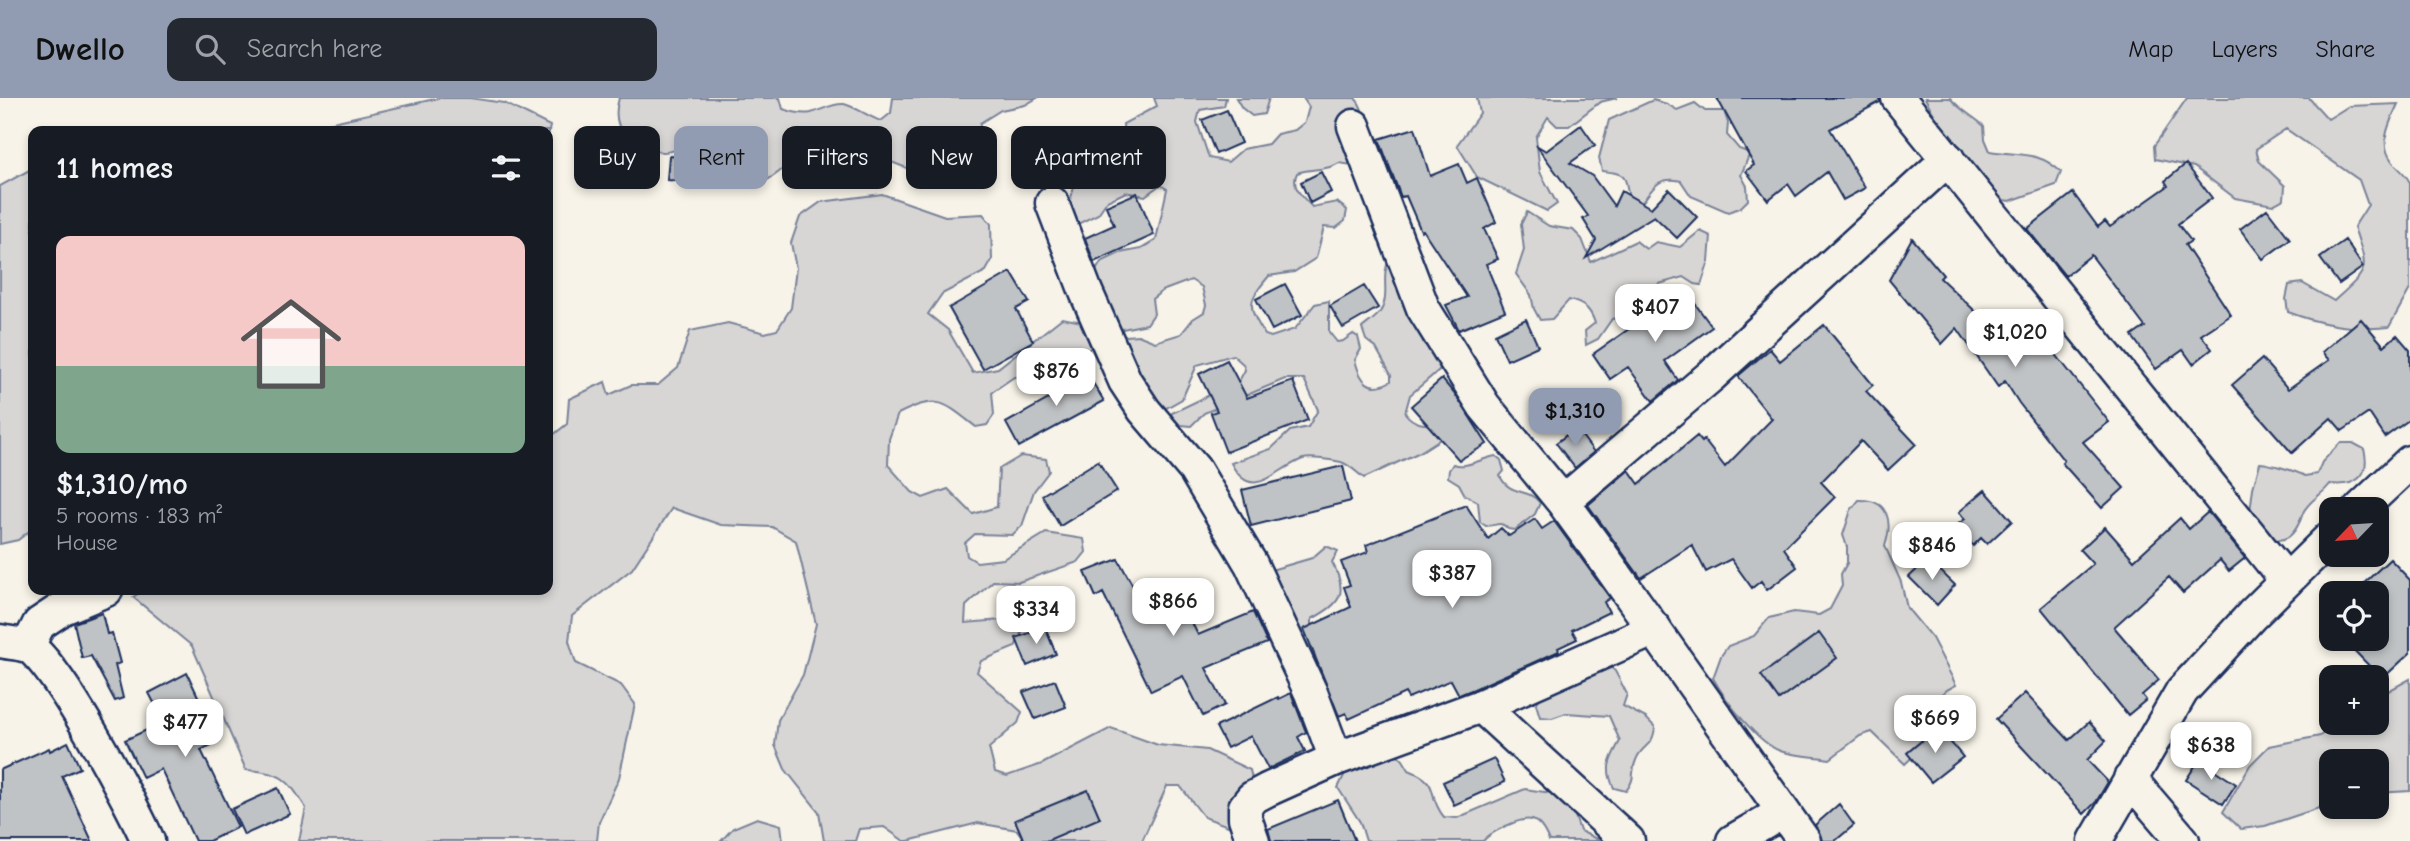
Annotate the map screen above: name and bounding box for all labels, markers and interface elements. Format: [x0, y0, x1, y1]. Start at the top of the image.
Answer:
search box [167, 18, 657, 81]
text: Dwello [35, 30, 125, 68]
icon: search [191, 30, 229, 68]
text: Search here [247, 34, 382, 64]
text: Map [2128, 35, 2174, 63]
text: Layers [2212, 35, 2277, 63]
text: Share [2315, 35, 2375, 63]
chip: Buy [574, 126, 660, 189]
chip: Rent [674, 126, 768, 189]
chip: Filters [782, 126, 892, 189]
chip: New [906, 126, 997, 189]
chip: Apartment [1011, 126, 1166, 189]
icon: filters [487, 149, 525, 187]
text: 11 homes [56, 151, 173, 186]
icon: home [228, 281, 354, 407]
pin: $407 [1614, 285, 1696, 344]
text: $407 [1631, 293, 1679, 320]
pin: $1,020 [1958, 310, 2072, 369]
text: $1,020 [1982, 318, 2048, 345]
pin: $876 [1015, 348, 1097, 408]
text: $876 [1032, 357, 1080, 384]
pin: $1,310 [1518, 388, 1632, 448]
text: $1,310 [1545, 397, 1605, 424]
text: $1,310/mo [56, 467, 188, 502]
north arrow [2319, 497, 2389, 567]
map controls [2319, 497, 2389, 819]
text: 5 rooms · 183 m² [56, 502, 222, 529]
pin: $846 [1891, 522, 1973, 582]
text: House [56, 529, 118, 556]
text: $846 [1908, 531, 1956, 558]
pin: $387 [1411, 550, 1493, 610]
text: $387 [1428, 559, 1476, 586]
pin: $866 [1132, 578, 1214, 638]
button: locate [2319, 581, 2389, 651]
pin: $334 [995, 587, 1077, 646]
text: $866 [1148, 587, 1198, 614]
text: $334 [1012, 595, 1060, 622]
button: + [2319, 665, 2389, 735]
pin: $669 [1894, 696, 1976, 755]
pin: $477 [144, 700, 226, 759]
text: $669 [1910, 704, 1960, 731]
text: $477 [162, 708, 208, 735]
pin: $638 [2170, 722, 2252, 782]
text: $638 [2187, 731, 2236, 758]
button: − [2319, 749, 2389, 819]

